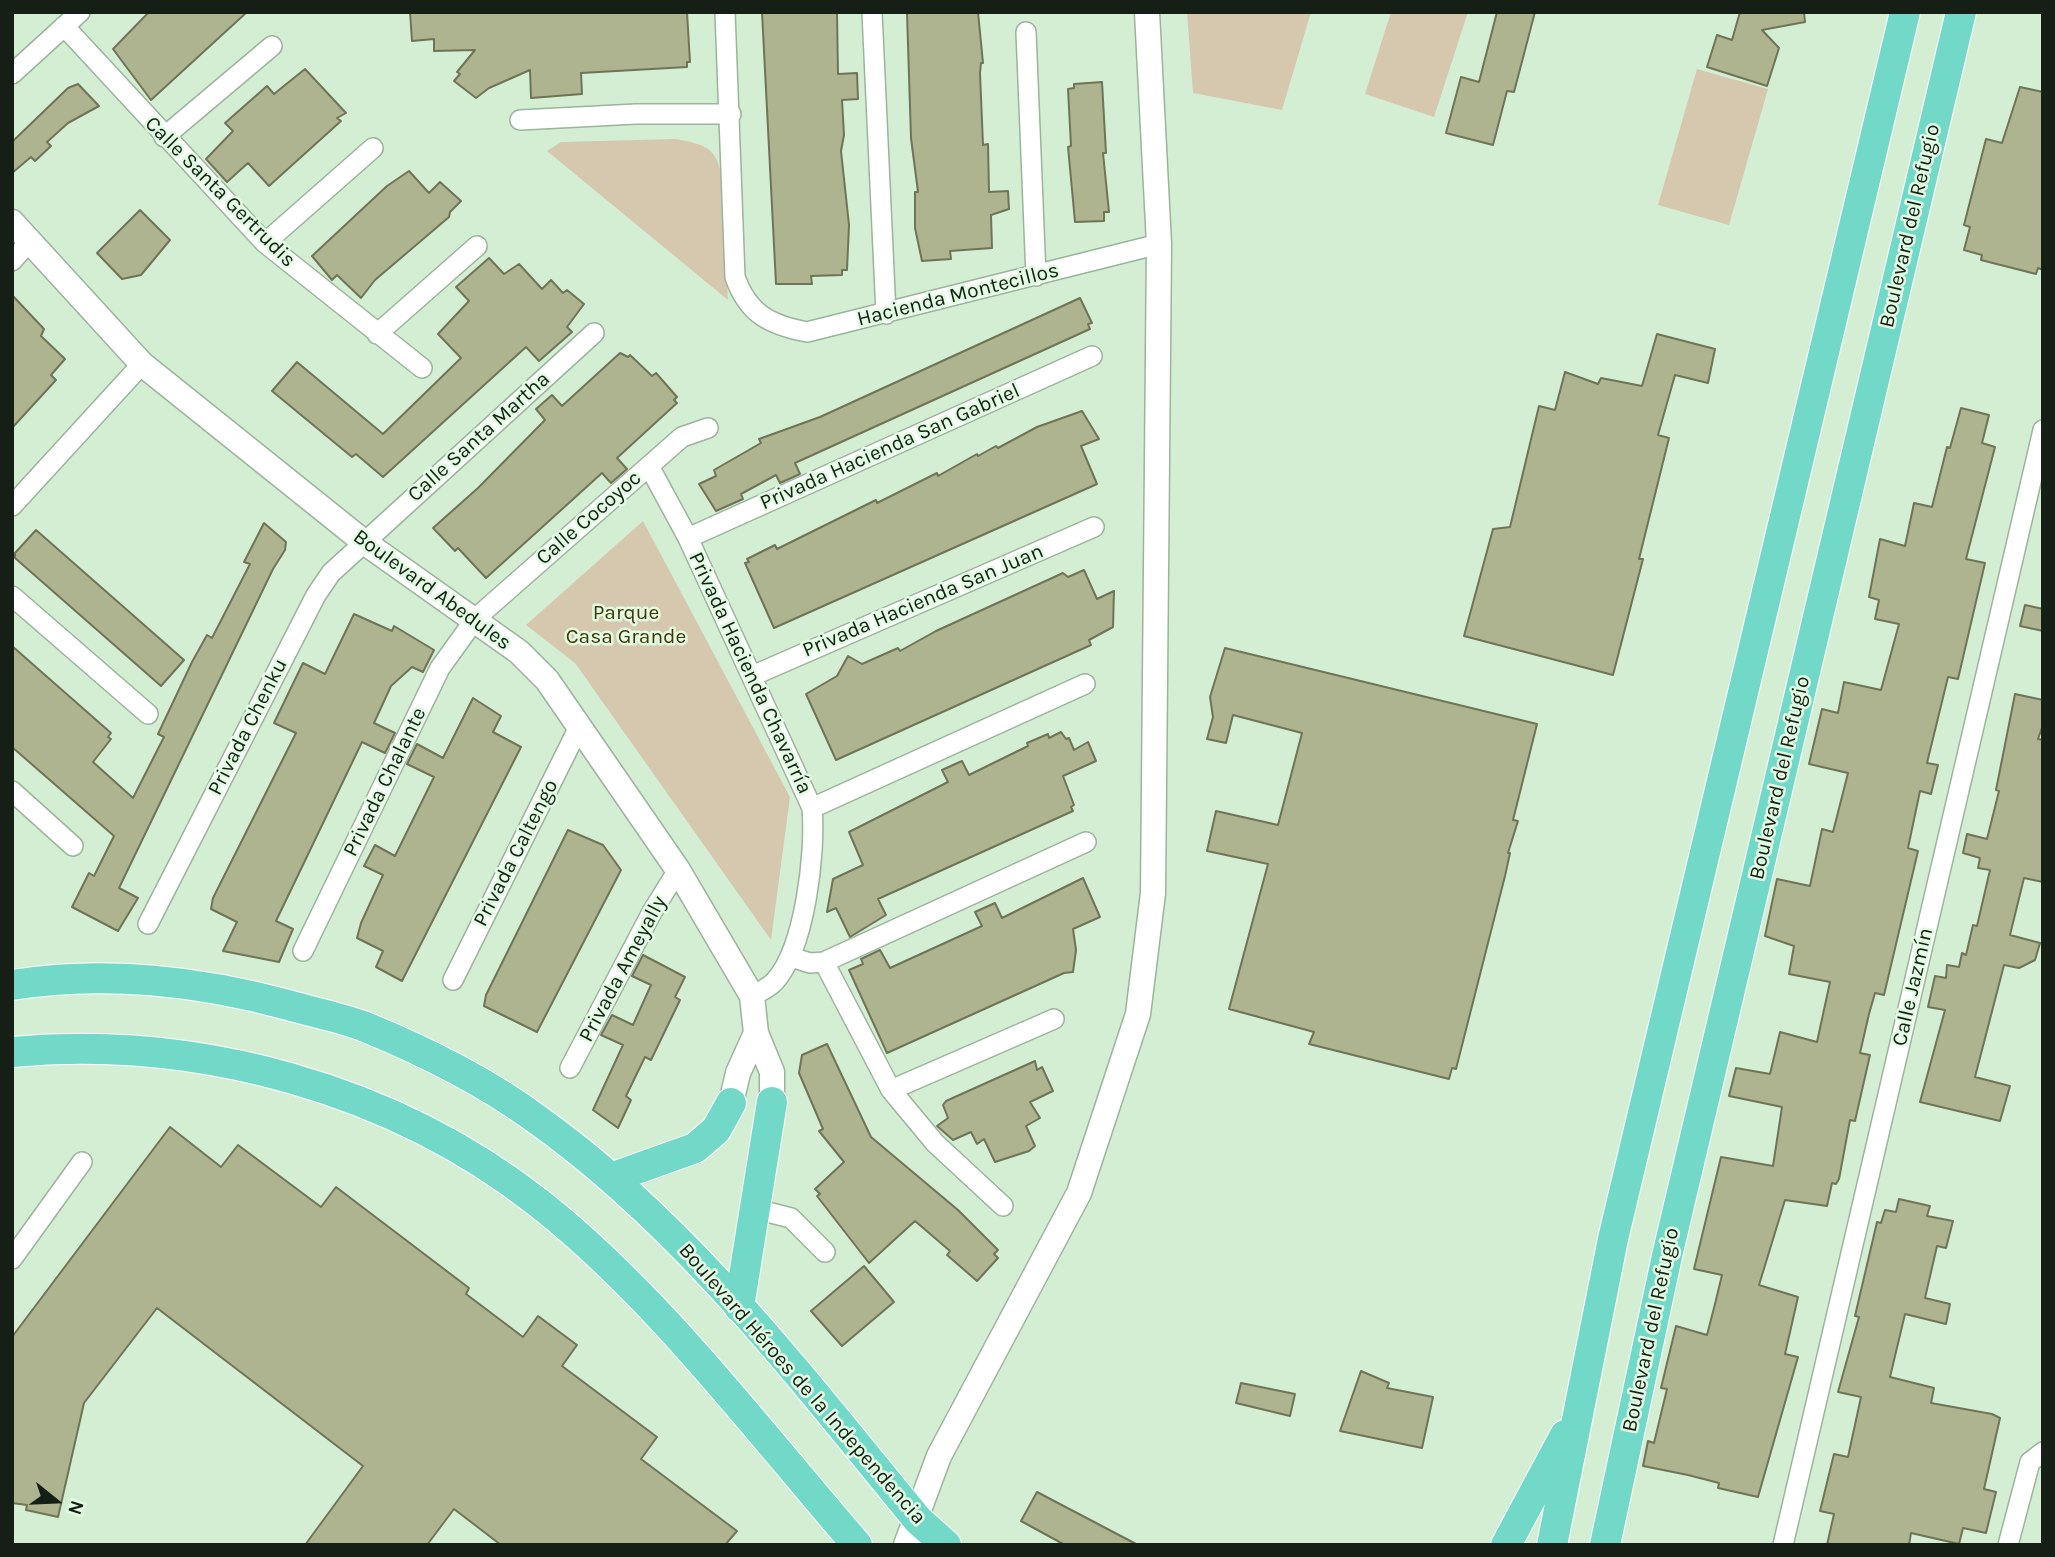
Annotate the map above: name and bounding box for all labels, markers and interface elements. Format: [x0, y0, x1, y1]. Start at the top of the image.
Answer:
street label: Calle Santa Gertrudis [139, 111, 301, 273]
street label: Boulevard del Refugio [1874, 122, 1946, 330]
street label: Hacienda Montecillos [854, 258, 1062, 332]
street label: Calle Santa Martha [403, 367, 555, 507]
street label: Privada Hacienda San Gabriel [756, 378, 1024, 516]
street label: Calle Cocoyoc [531, 466, 647, 570]
street label: Boulevard Abedules [348, 524, 516, 656]
street label: Privada Hacienda San Juan [799, 539, 1047, 663]
street label: Privada Hacienda Chavarría [683, 548, 817, 798]
park label: Parque Casa Grande [566, 600, 686, 650]
street label: Privada Chenku [203, 654, 293, 800]
street label: Boulevard del Refugio [1744, 674, 1816, 882]
street label: Privada Chalante [338, 703, 432, 861]
street label: Privada Caltengo [468, 775, 564, 931]
street label: Privada Ameyally [574, 892, 672, 1046]
street label: Calle Jazmín [1887, 925, 1939, 1049]
street label: Boulevard del Refugio [1617, 1226, 1685, 1434]
street label: Boulevard Héroes de la Independencia [673, 1238, 931, 1530]
north arrow [21, 1466, 91, 1536]
text: N [63, 1498, 89, 1517]

